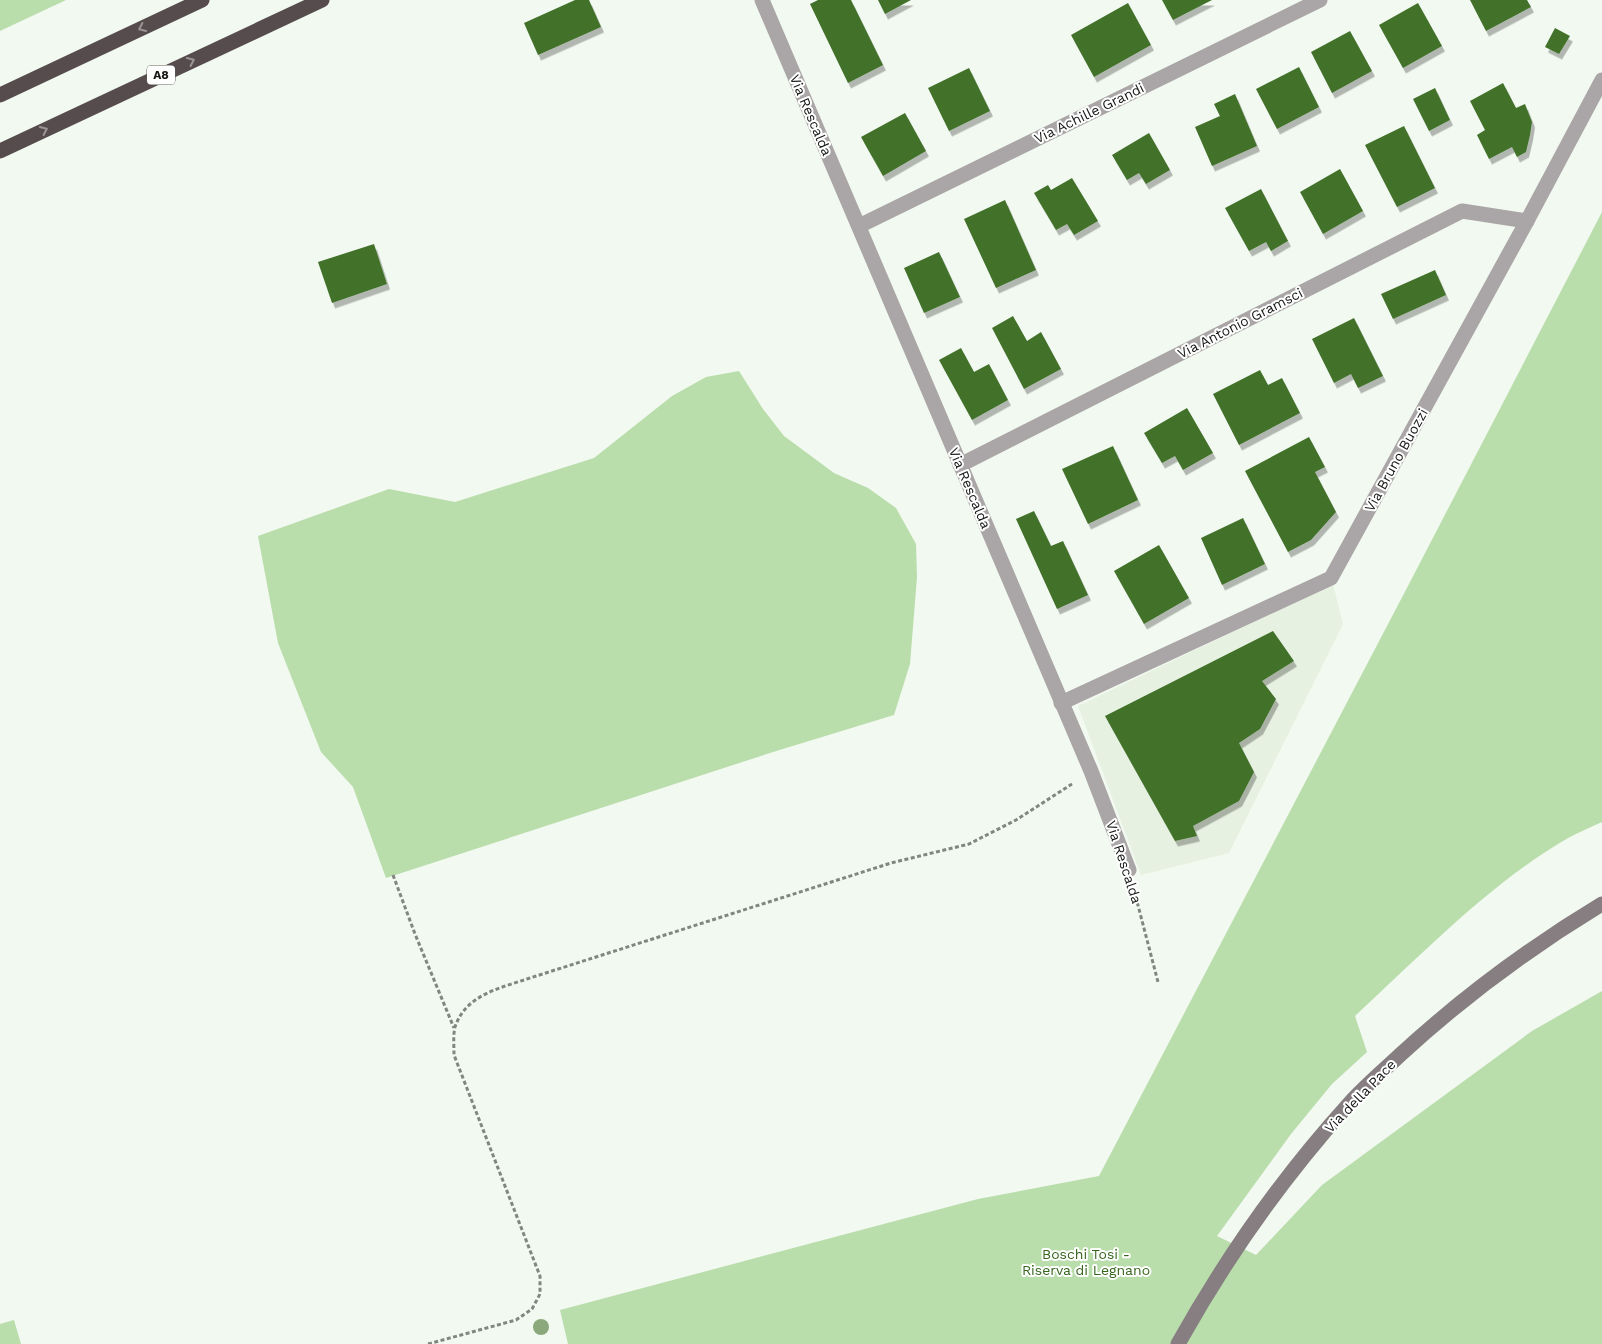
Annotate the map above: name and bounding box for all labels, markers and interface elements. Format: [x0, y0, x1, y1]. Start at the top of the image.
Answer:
one-way arrow [139, 22, 148, 32]
one-way arrow [186, 57, 195, 68]
road number: A8 [147, 66, 175, 84]
street label: Via Rescalda [787, 72, 835, 158]
street label: Via Achille Grandi [1032, 79, 1146, 147]
one-way arrow [39, 126, 48, 136]
street label: Via Antonio Gramsci [1175, 285, 1305, 361]
street label: Via Bruno Buozzi [1361, 406, 1431, 514]
street label: Via Rescalda [946, 445, 994, 531]
street label: Via Rescalda [1103, 818, 1145, 906]
street label: Via della Pace [1321, 1056, 1399, 1136]
park label: Boschi Tosi - Riserva di Legnano [1022, 1246, 1150, 1278]

